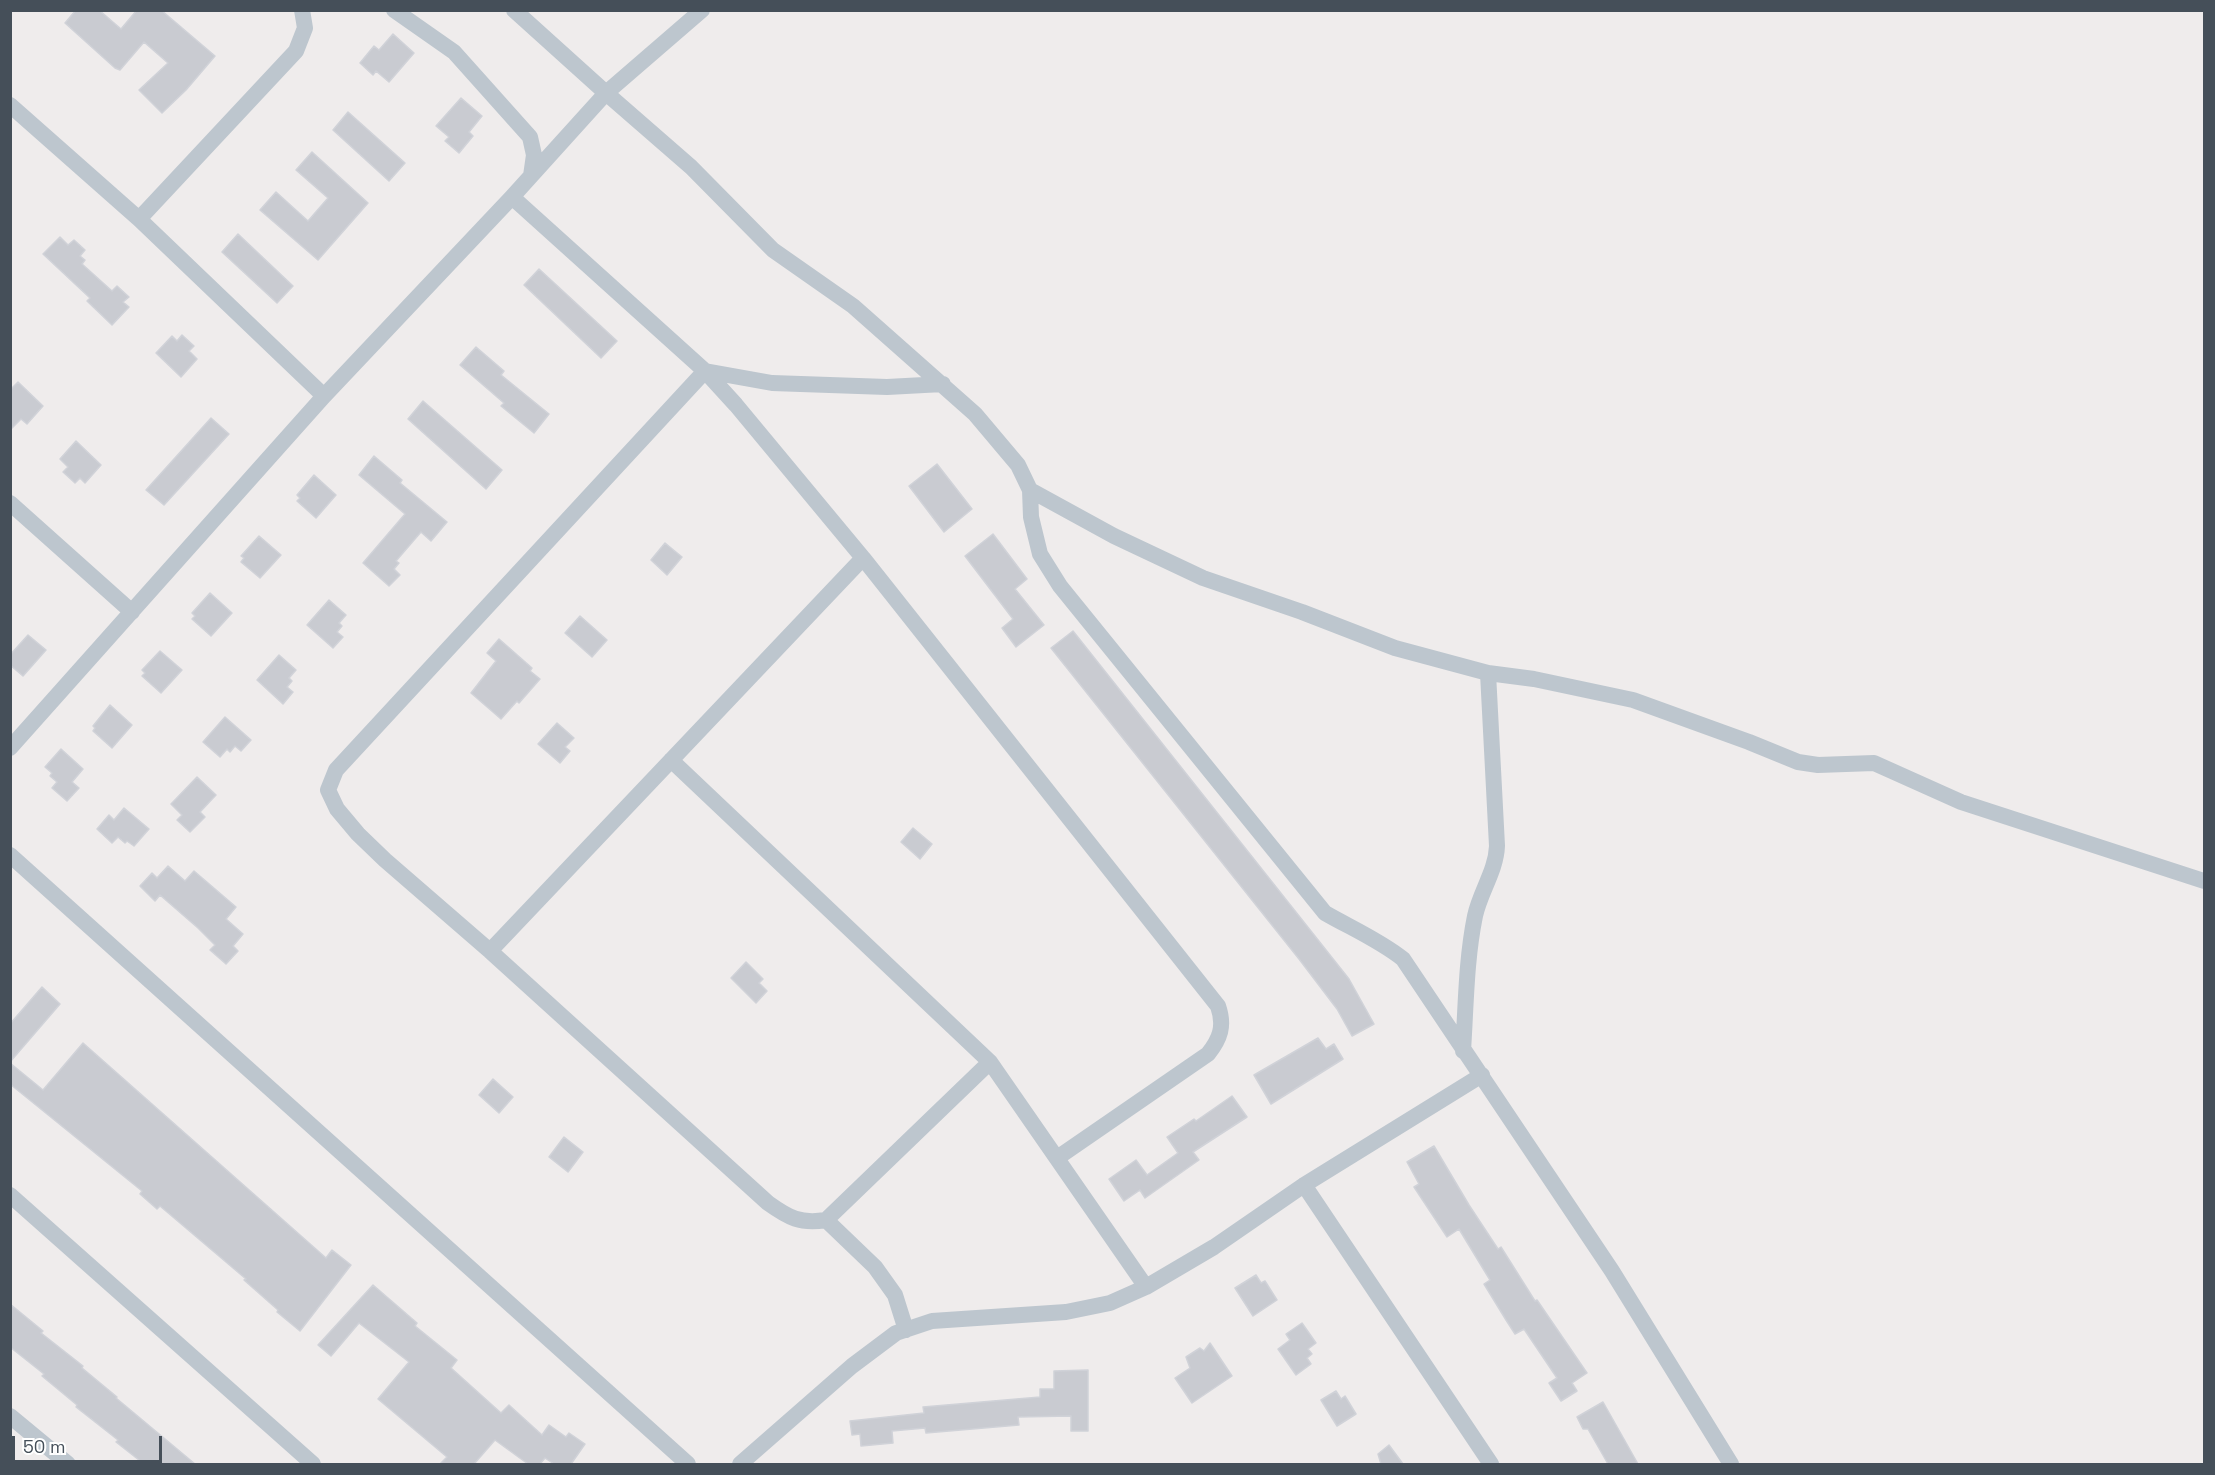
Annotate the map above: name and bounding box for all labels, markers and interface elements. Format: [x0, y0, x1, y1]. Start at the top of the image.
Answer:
scale bar [15, 1424, 165, 1462]
text: 50 m [23, 1435, 65, 1458]

